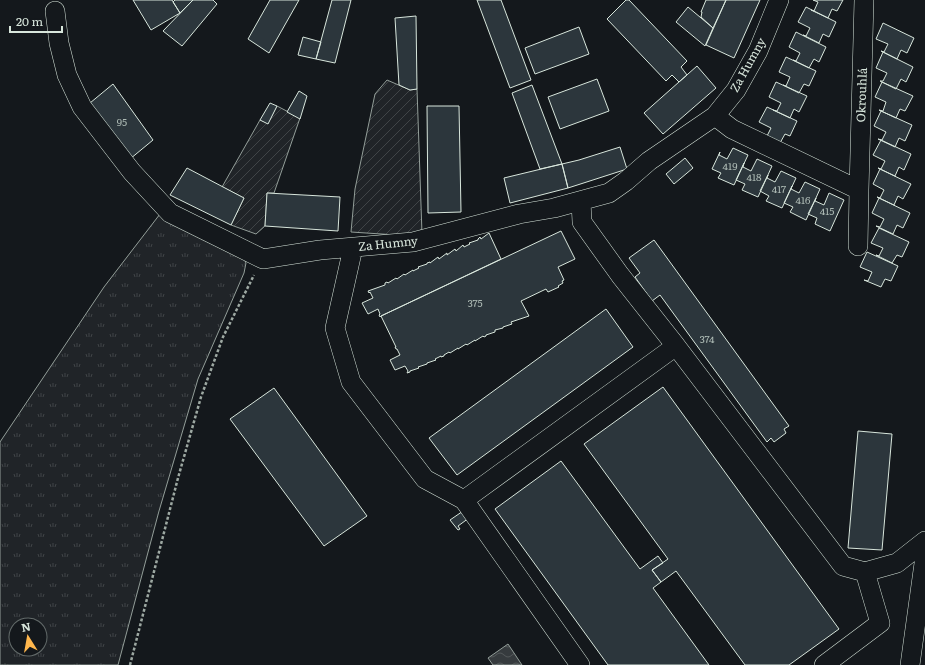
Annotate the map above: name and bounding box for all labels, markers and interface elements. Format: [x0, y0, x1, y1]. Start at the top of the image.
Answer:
scale bar [10, 8, 62, 34]
text: 20 m [16, 12, 43, 30]
street label: Za Humny [725, 34, 770, 95]
street label: Okrouhlá [851, 67, 871, 123]
house number: 95 [117, 114, 127, 129]
house number: 419 [723, 158, 737, 173]
house number: 418 [746, 169, 762, 184]
house number: 417 [772, 181, 786, 196]
house number: 416 [796, 192, 811, 207]
house number: 415 [820, 203, 834, 218]
street label: Za Humny [357, 231, 419, 255]
house number: 375 [467, 295, 483, 310]
house number: 374 [700, 331, 715, 346]
north arrow [8, 617, 48, 657]
text: N [20, 617, 32, 635]

